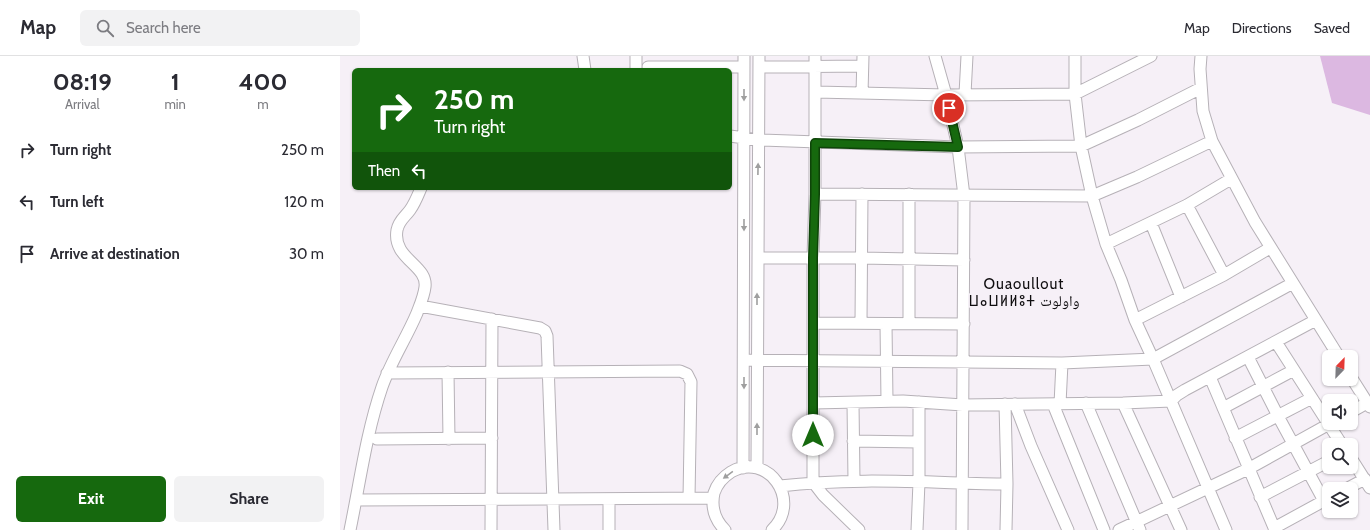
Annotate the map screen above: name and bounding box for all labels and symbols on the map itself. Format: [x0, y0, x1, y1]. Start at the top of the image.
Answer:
one-way arrow [741, 89, 747, 102]
pin [932, 91, 966, 125]
one-way arrow [755, 163, 762, 175]
one-way arrow [741, 219, 747, 232]
district label: Ouaoullout ⵡⴰⵡⵍⵍⵓⵜ واولوت [968, 275, 1080, 310]
one-way arrow [754, 293, 761, 305]
north arrow [1322, 350, 1358, 386]
one-way arrow [740, 377, 747, 389]
position arrow [792, 414, 834, 456]
one-way arrow [754, 422, 760, 435]
one-way arrow [723, 470, 734, 479]

